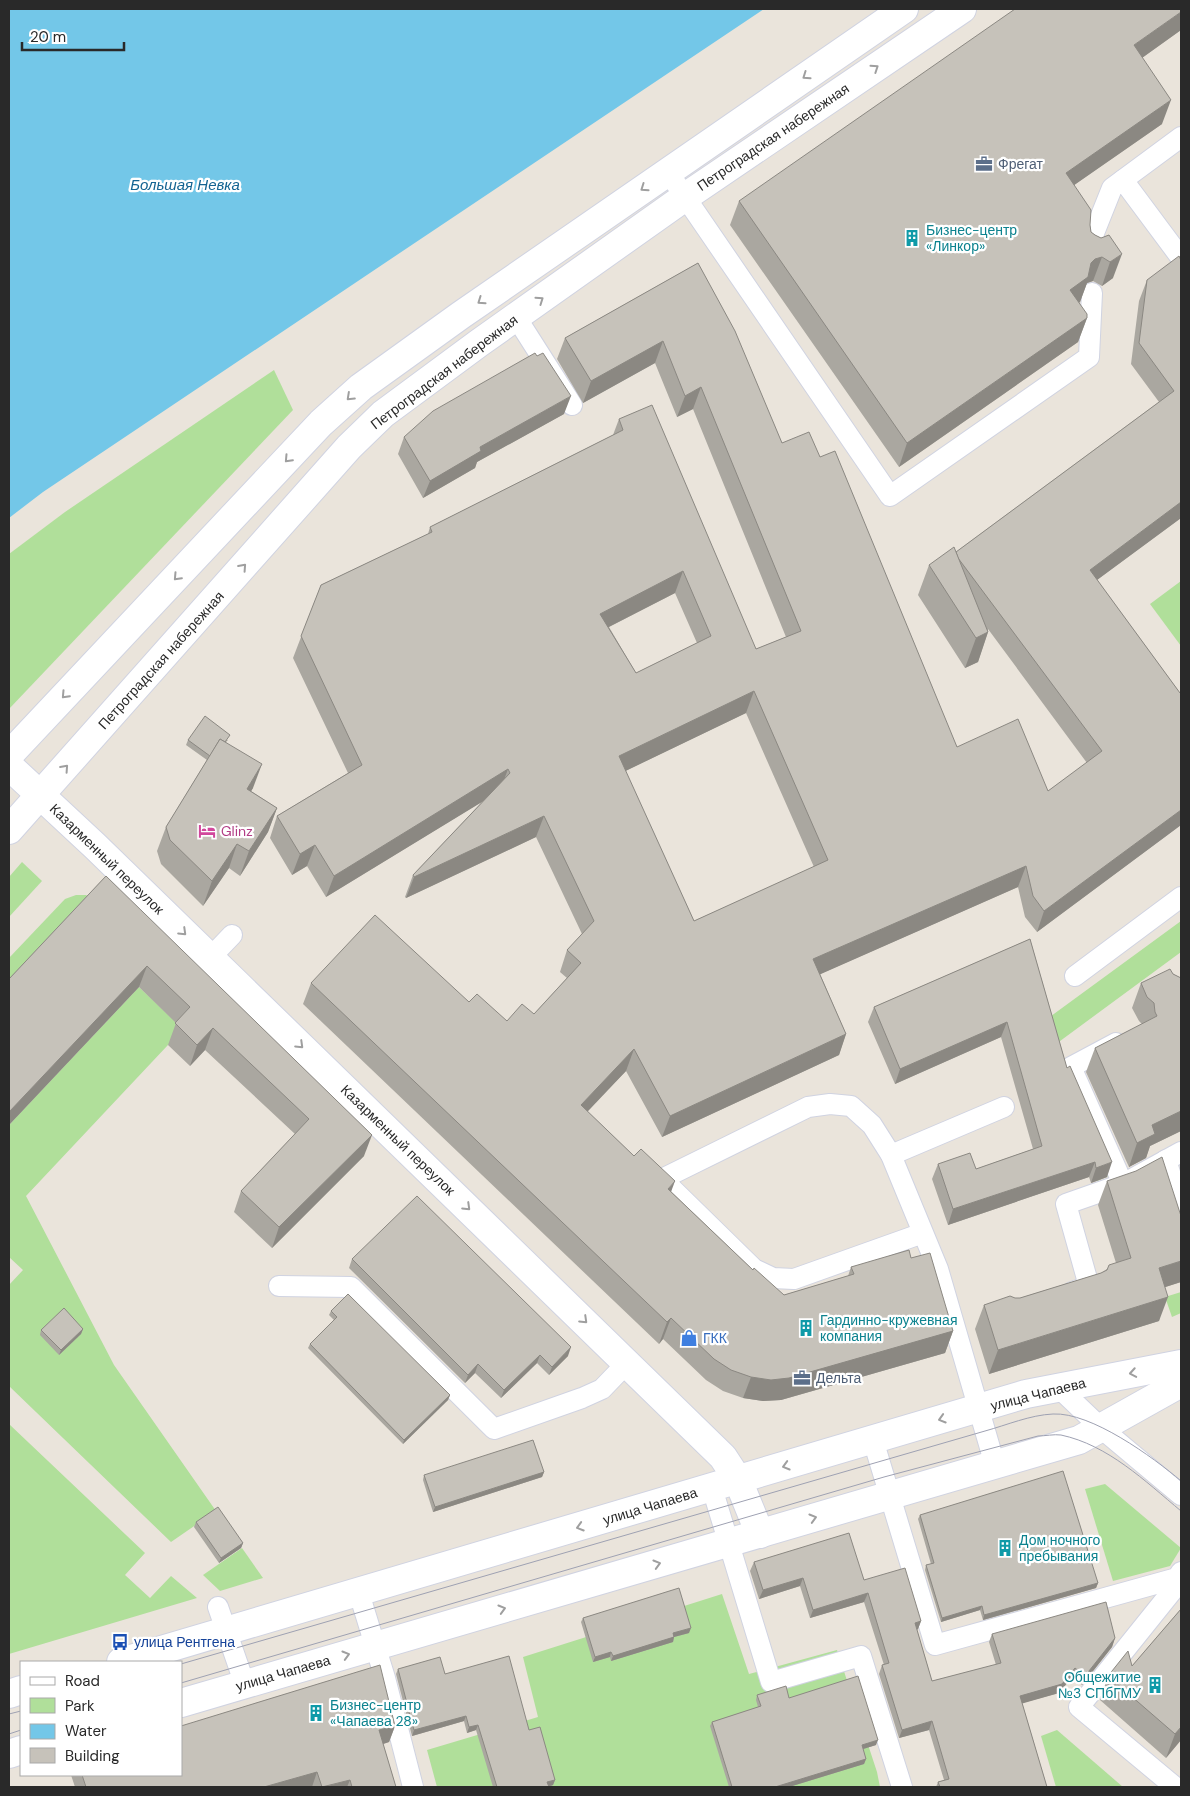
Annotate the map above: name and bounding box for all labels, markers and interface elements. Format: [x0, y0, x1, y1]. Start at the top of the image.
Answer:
scale bar [22, 20, 125, 52]
text: 20 m [30, 27, 66, 47]
one-way arrow [869, 65, 879, 74]
one-way arrow [803, 70, 812, 79]
street label: Петроградская набережная [693, 79, 853, 195]
office icon: Фрегат [974, 154, 994, 174]
place label: Фрегат [998, 155, 1043, 173]
water label: Большая Невка [130, 175, 240, 195]
one-way arrow [640, 182, 650, 191]
place label: Бизнес-центр «Линкор» [926, 221, 1017, 255]
building icon: Бизнес-центр «Линкор» [902, 228, 922, 248]
one-way arrow [478, 295, 487, 304]
one-way arrow [534, 297, 544, 306]
street label: Петроградская набережная [367, 311, 521, 433]
one-way arrow [347, 391, 356, 400]
one-way arrow [285, 453, 294, 462]
one-way arrow [237, 564, 246, 573]
one-way arrow [174, 571, 183, 580]
street label: Петроградская набережная [94, 587, 228, 733]
one-way arrow [62, 690, 71, 699]
one-way arrow [59, 764, 68, 773]
street label: Казарменный переулок [46, 800, 169, 919]
hotel icon: Glinz [197, 821, 217, 841]
place label: Glinz [221, 822, 253, 840]
one-way arrow [178, 927, 187, 936]
one-way arrow [295, 1039, 304, 1048]
street label: Казарменный переулок [337, 1081, 460, 1200]
one-way arrow [462, 1201, 471, 1210]
place label: Гардинно-кружевная компания [820, 1311, 957, 1345]
one-way arrow [578, 1315, 587, 1324]
building icon: Гардинно-кружевная компания [796, 1318, 816, 1338]
shop icon: ГКК [679, 1328, 699, 1348]
place label: ГКК [703, 1329, 728, 1347]
one-way arrow [1129, 1367, 1138, 1378]
office icon: Дельта [792, 1368, 812, 1388]
place label: Дельта [816, 1369, 861, 1387]
street label: улица Чапаева [988, 1373, 1088, 1415]
one-way arrow [938, 1414, 946, 1424]
one-way arrow [782, 1460, 790, 1470]
street label: улица Чапаева [601, 1483, 699, 1529]
one-way arrow [809, 1513, 817, 1523]
one-way arrow [576, 1522, 584, 1532]
place label: Дом ночного пребывания [1019, 1531, 1101, 1565]
building icon: Дом ночного пребывания [995, 1538, 1015, 1558]
one-way arrow [653, 1559, 661, 1569]
one-way arrow [497, 1605, 505, 1615]
bus stop icon: улица Рентгена [110, 1632, 130, 1652]
place label: улица Рентгена [134, 1633, 235, 1651]
one-way arrow [341, 1650, 350, 1661]
street label: улица Чапаева [234, 1651, 333, 1695]
legend [20, 1661, 182, 1776]
place label: Общежитие №3 СПбГМУ [1058, 1668, 1141, 1702]
text: Road [65, 1671, 100, 1691]
building icon: Общежитие №3 СПбГМУ [1145, 1675, 1165, 1695]
text: Park [65, 1696, 95, 1716]
place label: Бизнес-центр «Чапаева 28» [330, 1696, 421, 1730]
building icon: Бизнес-центр «Чапаева 28» [306, 1703, 326, 1723]
text: Water [65, 1721, 107, 1741]
text: Building [65, 1746, 120, 1766]

